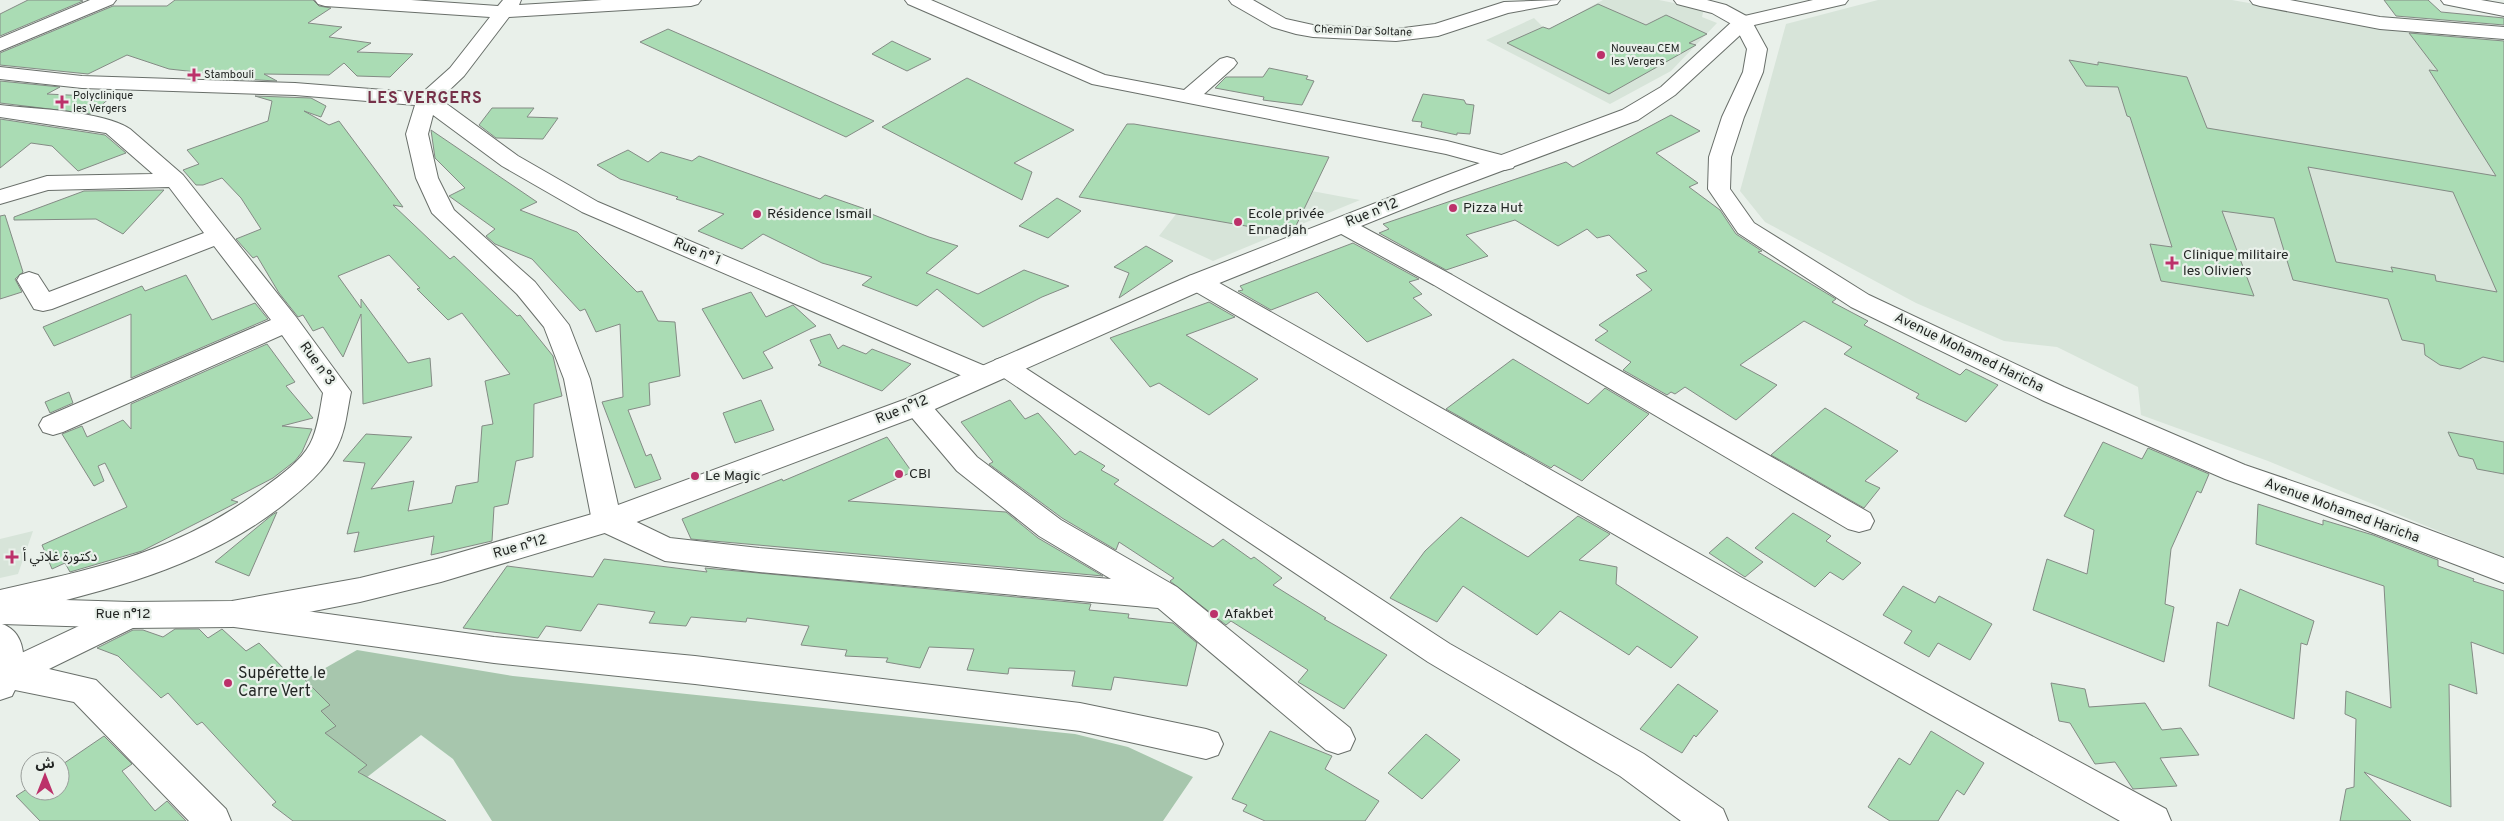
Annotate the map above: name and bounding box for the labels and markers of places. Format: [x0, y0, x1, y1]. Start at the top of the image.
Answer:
place label: Nouveau CEM les Vergers [1611, 42, 1680, 69]
marker: Nouveau CEM les Vergers [1595, 49, 1607, 61]
place label: Stambouli [204, 68, 254, 82]
marker: Stambouli [188, 69, 200, 81]
place label: Polyclinique les Vergers [73, 89, 133, 116]
marker: Polyclinique les Vergers [55, 95, 69, 109]
place label: Pizza Hut [1463, 200, 1523, 217]
marker: Pizza Hut [1447, 202, 1459, 214]
place label: Résidence Ismail [767, 206, 872, 223]
place label: Ecole privée Ennadjah [1248, 206, 1324, 239]
marker: Résidence Ismail [751, 208, 763, 220]
marker: Ecole privée Ennadjah [1232, 216, 1244, 228]
place label: Clinique militaire les Oliviers [2183, 247, 2289, 280]
marker: Clinique militaire les Oliviers [2165, 256, 2179, 270]
place label: CBI [909, 466, 931, 483]
place label: Le Magic [705, 468, 761, 485]
marker: CBI [893, 468, 905, 480]
marker: Le Magic [689, 470, 701, 482]
place label: دكتورة غلاتي أ [23, 547, 98, 567]
marker: دكتورة غلاتي أ [5, 550, 19, 564]
place label: Afakbet [1224, 606, 1274, 623]
marker: Afakbet [1208, 608, 1220, 620]
place label: Supérette le Carre Vert [238, 664, 326, 702]
marker: Supérette le Carre Vert [222, 677, 234, 689]

